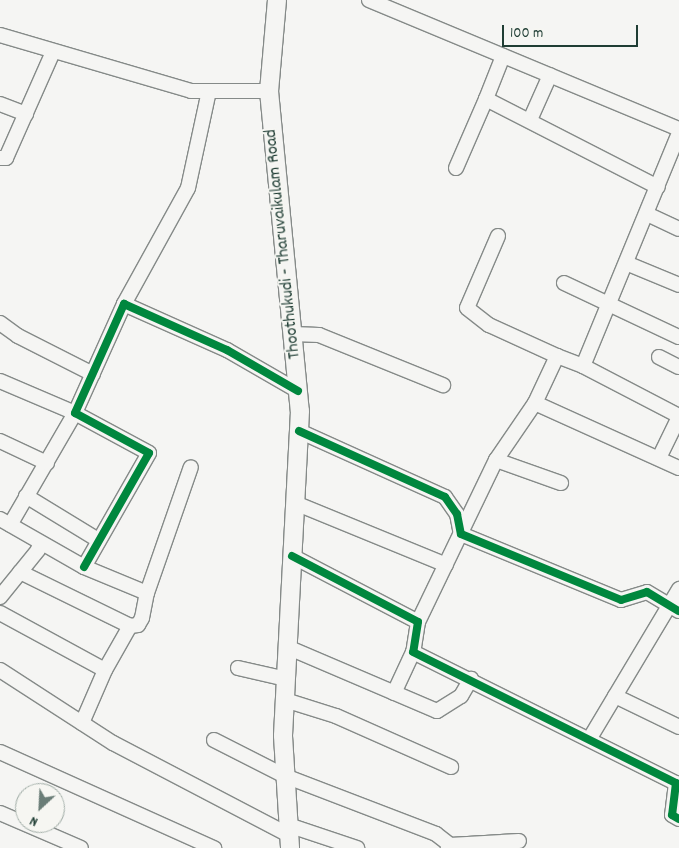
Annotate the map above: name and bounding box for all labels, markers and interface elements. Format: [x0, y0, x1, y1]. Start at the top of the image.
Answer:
scale bar [504, 15, 640, 47]
text: 100 m [510, 23, 543, 45]
street label: Thoothukudi - Tharuvaikulam Road [261, 128, 307, 360]
north arrow [15, 783, 65, 833]
text: N [27, 810, 41, 831]

